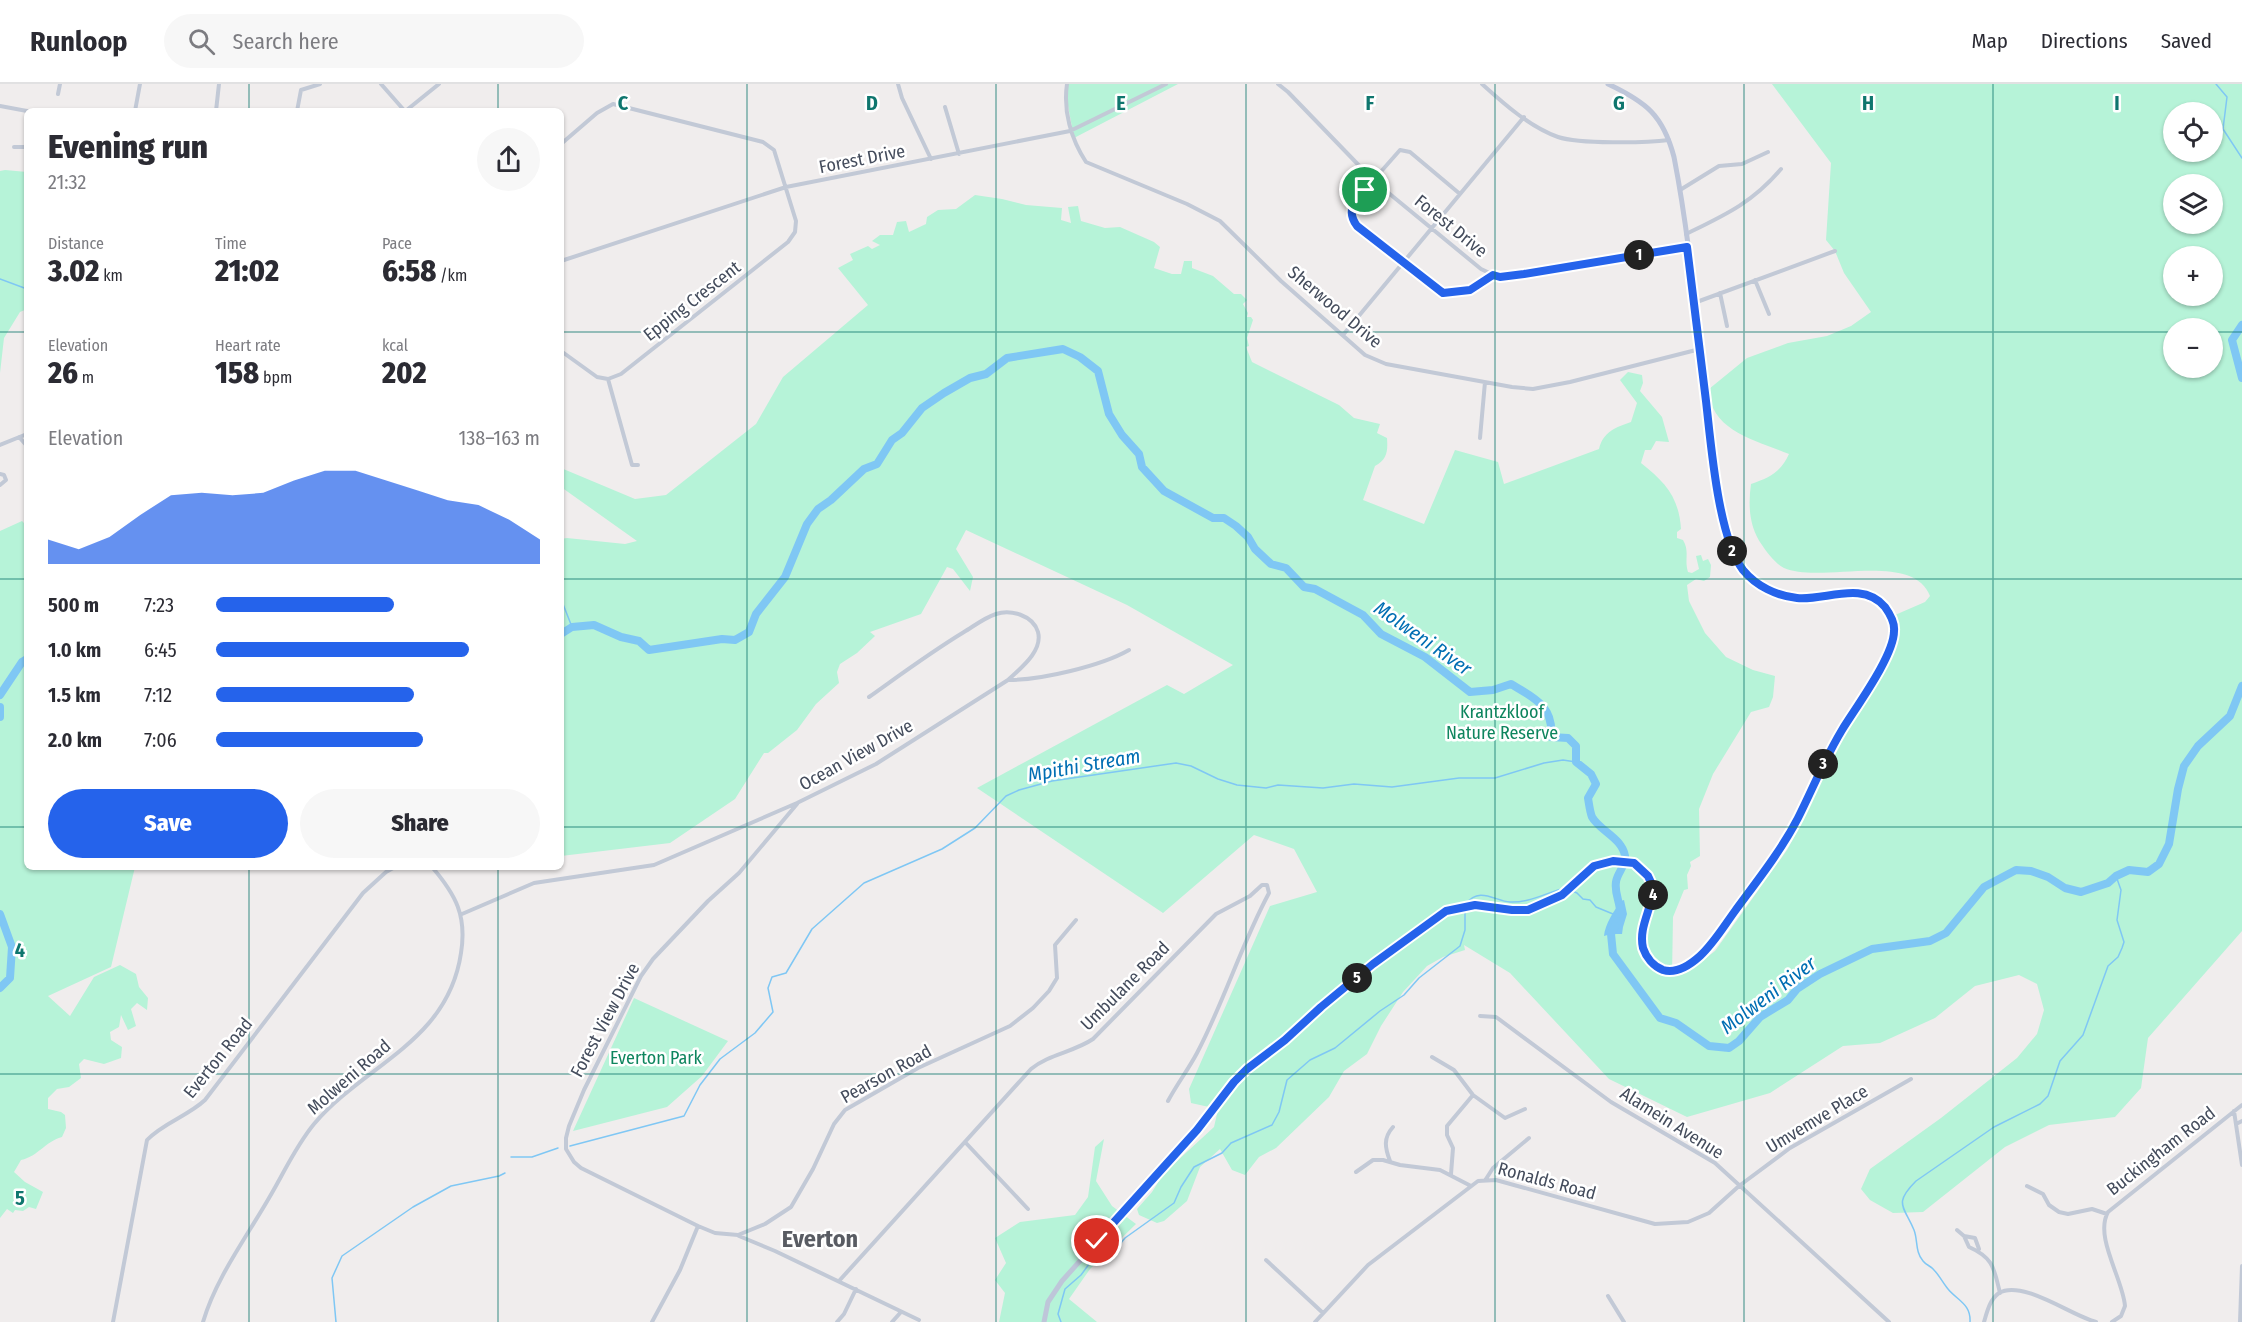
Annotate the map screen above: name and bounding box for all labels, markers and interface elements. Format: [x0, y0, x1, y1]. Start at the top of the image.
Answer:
search box [164, 14, 584, 68]
text: Runloop [30, 25, 128, 58]
icon: search [185, 25, 218, 58]
text: Search here [233, 28, 339, 55]
text: Map [1971, 28, 2008, 54]
text: Directions [2041, 28, 2128, 54]
text: Saved [2161, 28, 2212, 54]
text: C [618, 91, 629, 115]
text: D [866, 91, 878, 115]
text: E [1116, 91, 1126, 115]
text: F [1366, 91, 1375, 115]
text: G [1613, 91, 1625, 115]
text: H [1862, 91, 1874, 115]
text: I [2114, 91, 2120, 115]
map controls [2163, 102, 2223, 378]
button: locate [2163, 102, 2223, 162]
text: Evening run [48, 127, 208, 167]
button: share [477, 128, 540, 191]
street label: Forest Drive [817, 140, 907, 178]
pin [1339, 164, 1390, 215]
text: 21:32 [48, 170, 86, 194]
icon: arrive [1348, 173, 1381, 206]
button: layers [2163, 174, 2223, 234]
street label: Forest Drive [1410, 190, 1492, 262]
text: Distance [48, 234, 104, 253]
text: Time [215, 234, 247, 253]
text: Pace [382, 234, 412, 253]
pin: 1 [1624, 240, 1654, 270]
text: 1 [1636, 245, 1642, 264]
button: + [2163, 246, 2223, 306]
text: 3.02 [48, 253, 99, 289]
text: 21:02 [215, 253, 279, 289]
text: 6:58 [382, 253, 436, 289]
street label: Epping Crescent [639, 256, 745, 346]
street label: Sherwood Drive [1283, 261, 1387, 353]
text: km [99, 266, 123, 285]
text: /km [436, 266, 467, 285]
button: − [2163, 318, 2223, 378]
text: Elevation [48, 336, 108, 355]
text: Heart rate [215, 336, 281, 355]
text: kcal [382, 336, 408, 355]
text: 26 [48, 355, 78, 391]
text: 158 [215, 355, 259, 391]
text: 202 [382, 355, 427, 391]
text: m [78, 368, 94, 387]
text: bpm [259, 368, 292, 387]
text: Elevation [48, 426, 123, 450]
text: 138–163 m [458, 426, 540, 450]
pin: 2 [1717, 536, 1747, 566]
text: 2 [1728, 541, 1736, 560]
text: 500 m [48, 593, 99, 617]
text: 7:23 [144, 593, 174, 617]
water label: Molweni River [1370, 596, 1477, 681]
text: 1.0 km [48, 638, 101, 662]
text: 6:45 [144, 638, 177, 662]
text: 1.5 km [48, 683, 101, 707]
text: 7:12 [144, 683, 172, 707]
park label: Krantzkloof Nature Reserve [1446, 701, 1558, 744]
street label: Ocean View Drive [795, 715, 917, 795]
text: 2.0 km [48, 728, 102, 752]
text: 7:06 [144, 728, 177, 752]
water label: Mpithi Stream [1026, 743, 1142, 787]
pin: 3 [1808, 749, 1838, 779]
text: 3 [1819, 754, 1827, 773]
button: Save [48, 789, 288, 858]
button: Share [300, 789, 540, 858]
pin: 4 [1638, 880, 1668, 910]
text: 4 [1649, 885, 1657, 904]
street label: Umbulane Road [1076, 937, 1174, 1035]
text: 4 [15, 938, 25, 962]
water label: Molweni River [1715, 951, 1821, 1039]
street label: Forest View Drive [566, 959, 644, 1081]
pin: 5 [1342, 963, 1372, 993]
text: 5 [1353, 968, 1361, 987]
street label: Everton Road [179, 1013, 257, 1103]
street label: Molweni Road [303, 1035, 395, 1119]
street label: Pearson Road [837, 1040, 935, 1108]
park label: Everton Park [610, 1047, 703, 1069]
street label: Umvemve Place [1762, 1080, 1872, 1158]
street label: Alamein Avenue [1616, 1082, 1728, 1164]
street label: Buckingham Road [2102, 1102, 2220, 1200]
street label: Ronalds Road [1496, 1157, 1598, 1205]
text: 5 [15, 1186, 25, 1210]
pin [1071, 1215, 1122, 1266]
icon: check [1080, 1224, 1113, 1257]
district label: Everton [782, 1225, 858, 1253]

